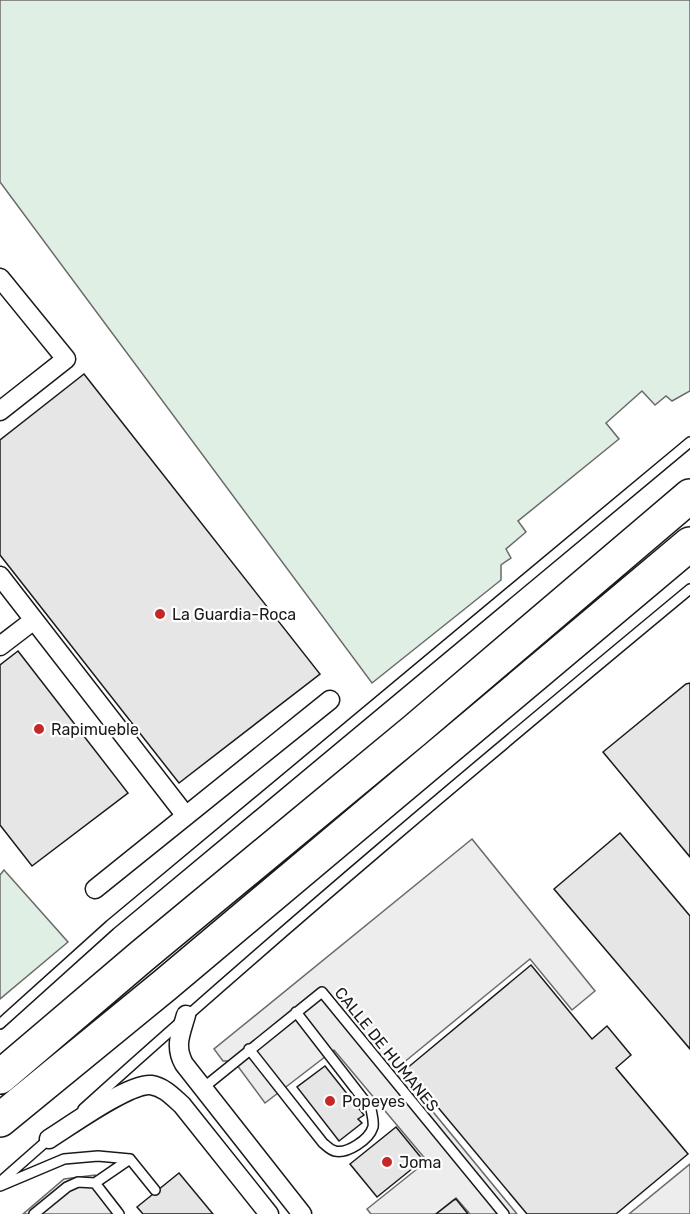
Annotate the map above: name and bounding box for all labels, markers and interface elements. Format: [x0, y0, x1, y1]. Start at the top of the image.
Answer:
place label: La Guardia-Roca [172, 605, 296, 624]
marker: La Guardia-Roca [153, 607, 167, 621]
place label: Rapimueble [51, 720, 139, 739]
marker: Rapimueble [32, 722, 46, 736]
street label: CALLE DE HUMANES [331, 983, 443, 1115]
place label: Popeyes [342, 1092, 405, 1111]
marker: Popeyes [323, 1094, 337, 1108]
place label: Joma [399, 1153, 441, 1172]
marker: Joma [380, 1155, 394, 1169]

